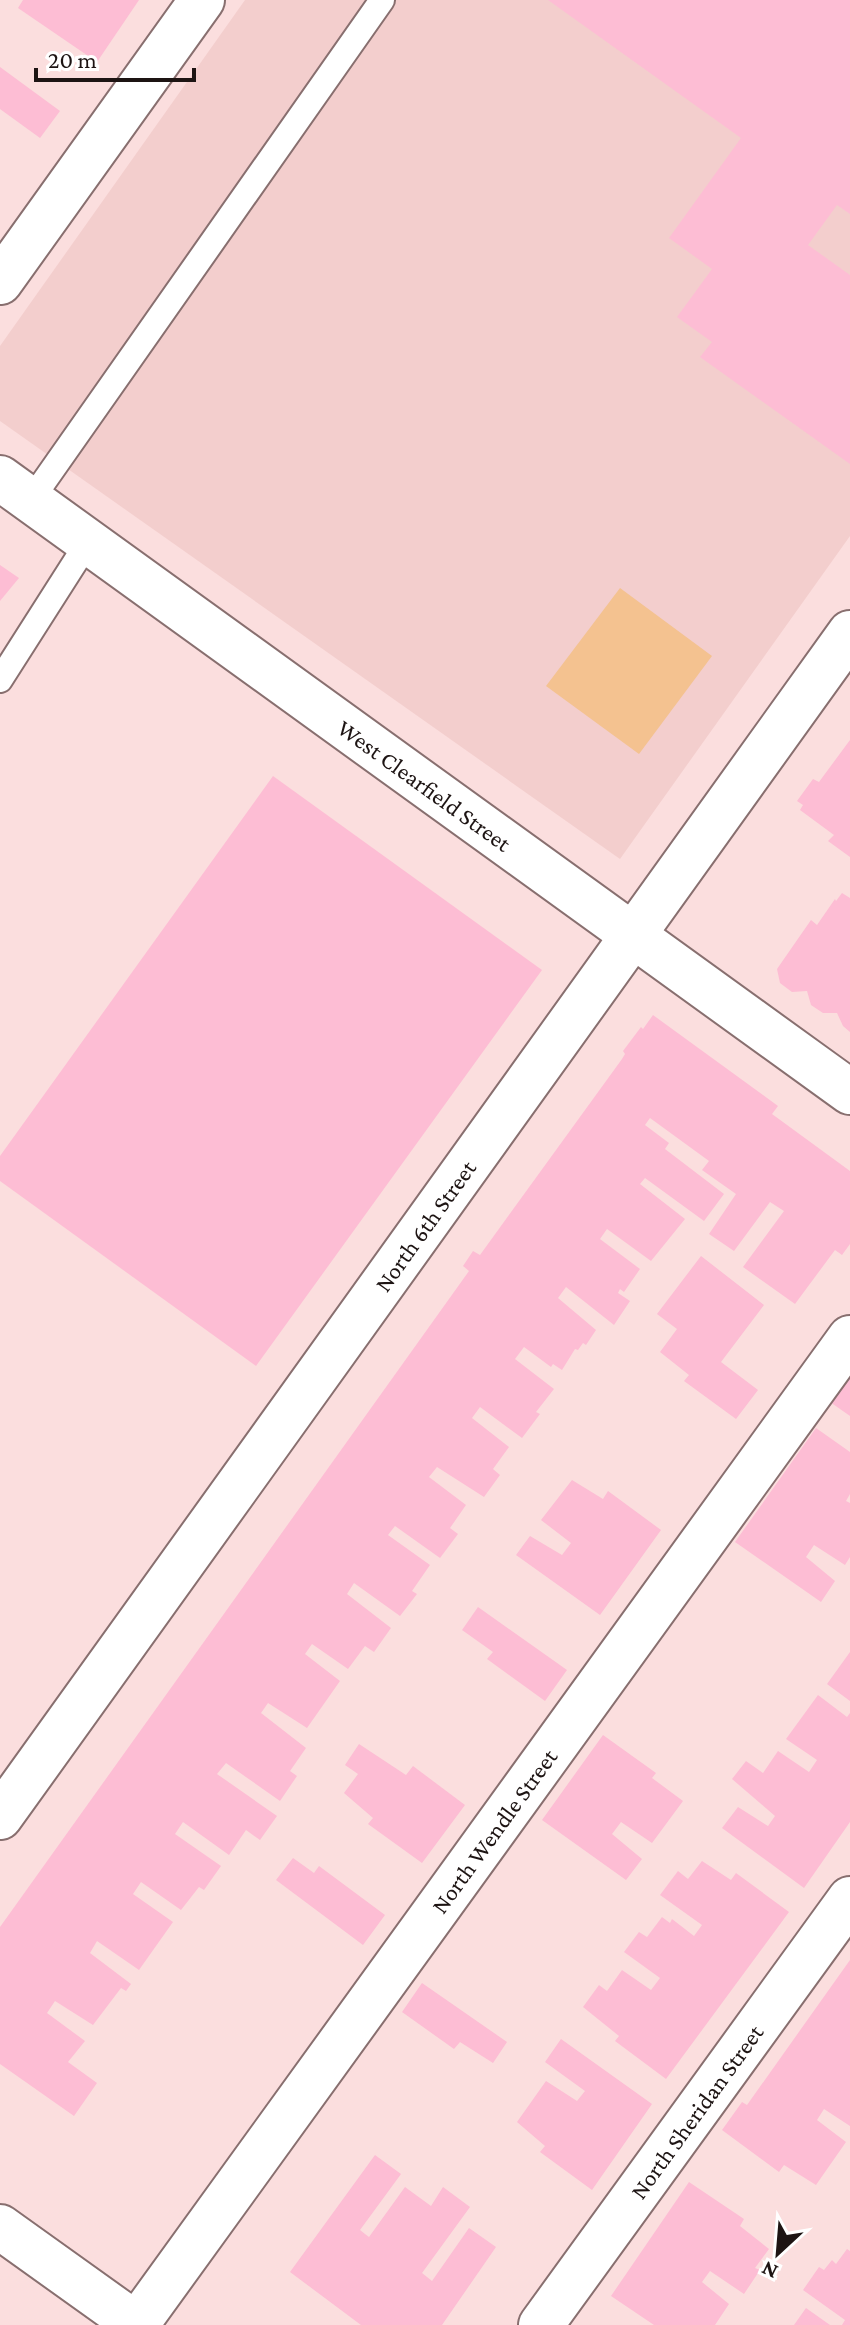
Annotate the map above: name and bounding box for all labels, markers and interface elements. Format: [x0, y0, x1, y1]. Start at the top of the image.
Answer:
scale bar [36, 32, 194, 82]
text: 20 m [48, 46, 97, 73]
street label: West Clearfield Street [333, 713, 517, 857]
street label: North 6th Street [368, 1154, 481, 1296]
street label: North Wendle Street [425, 1743, 563, 1918]
street label: North Sheridan Street [624, 2018, 769, 2204]
north arrow [738, 2213, 818, 2293]
text: N [757, 2256, 782, 2285]

